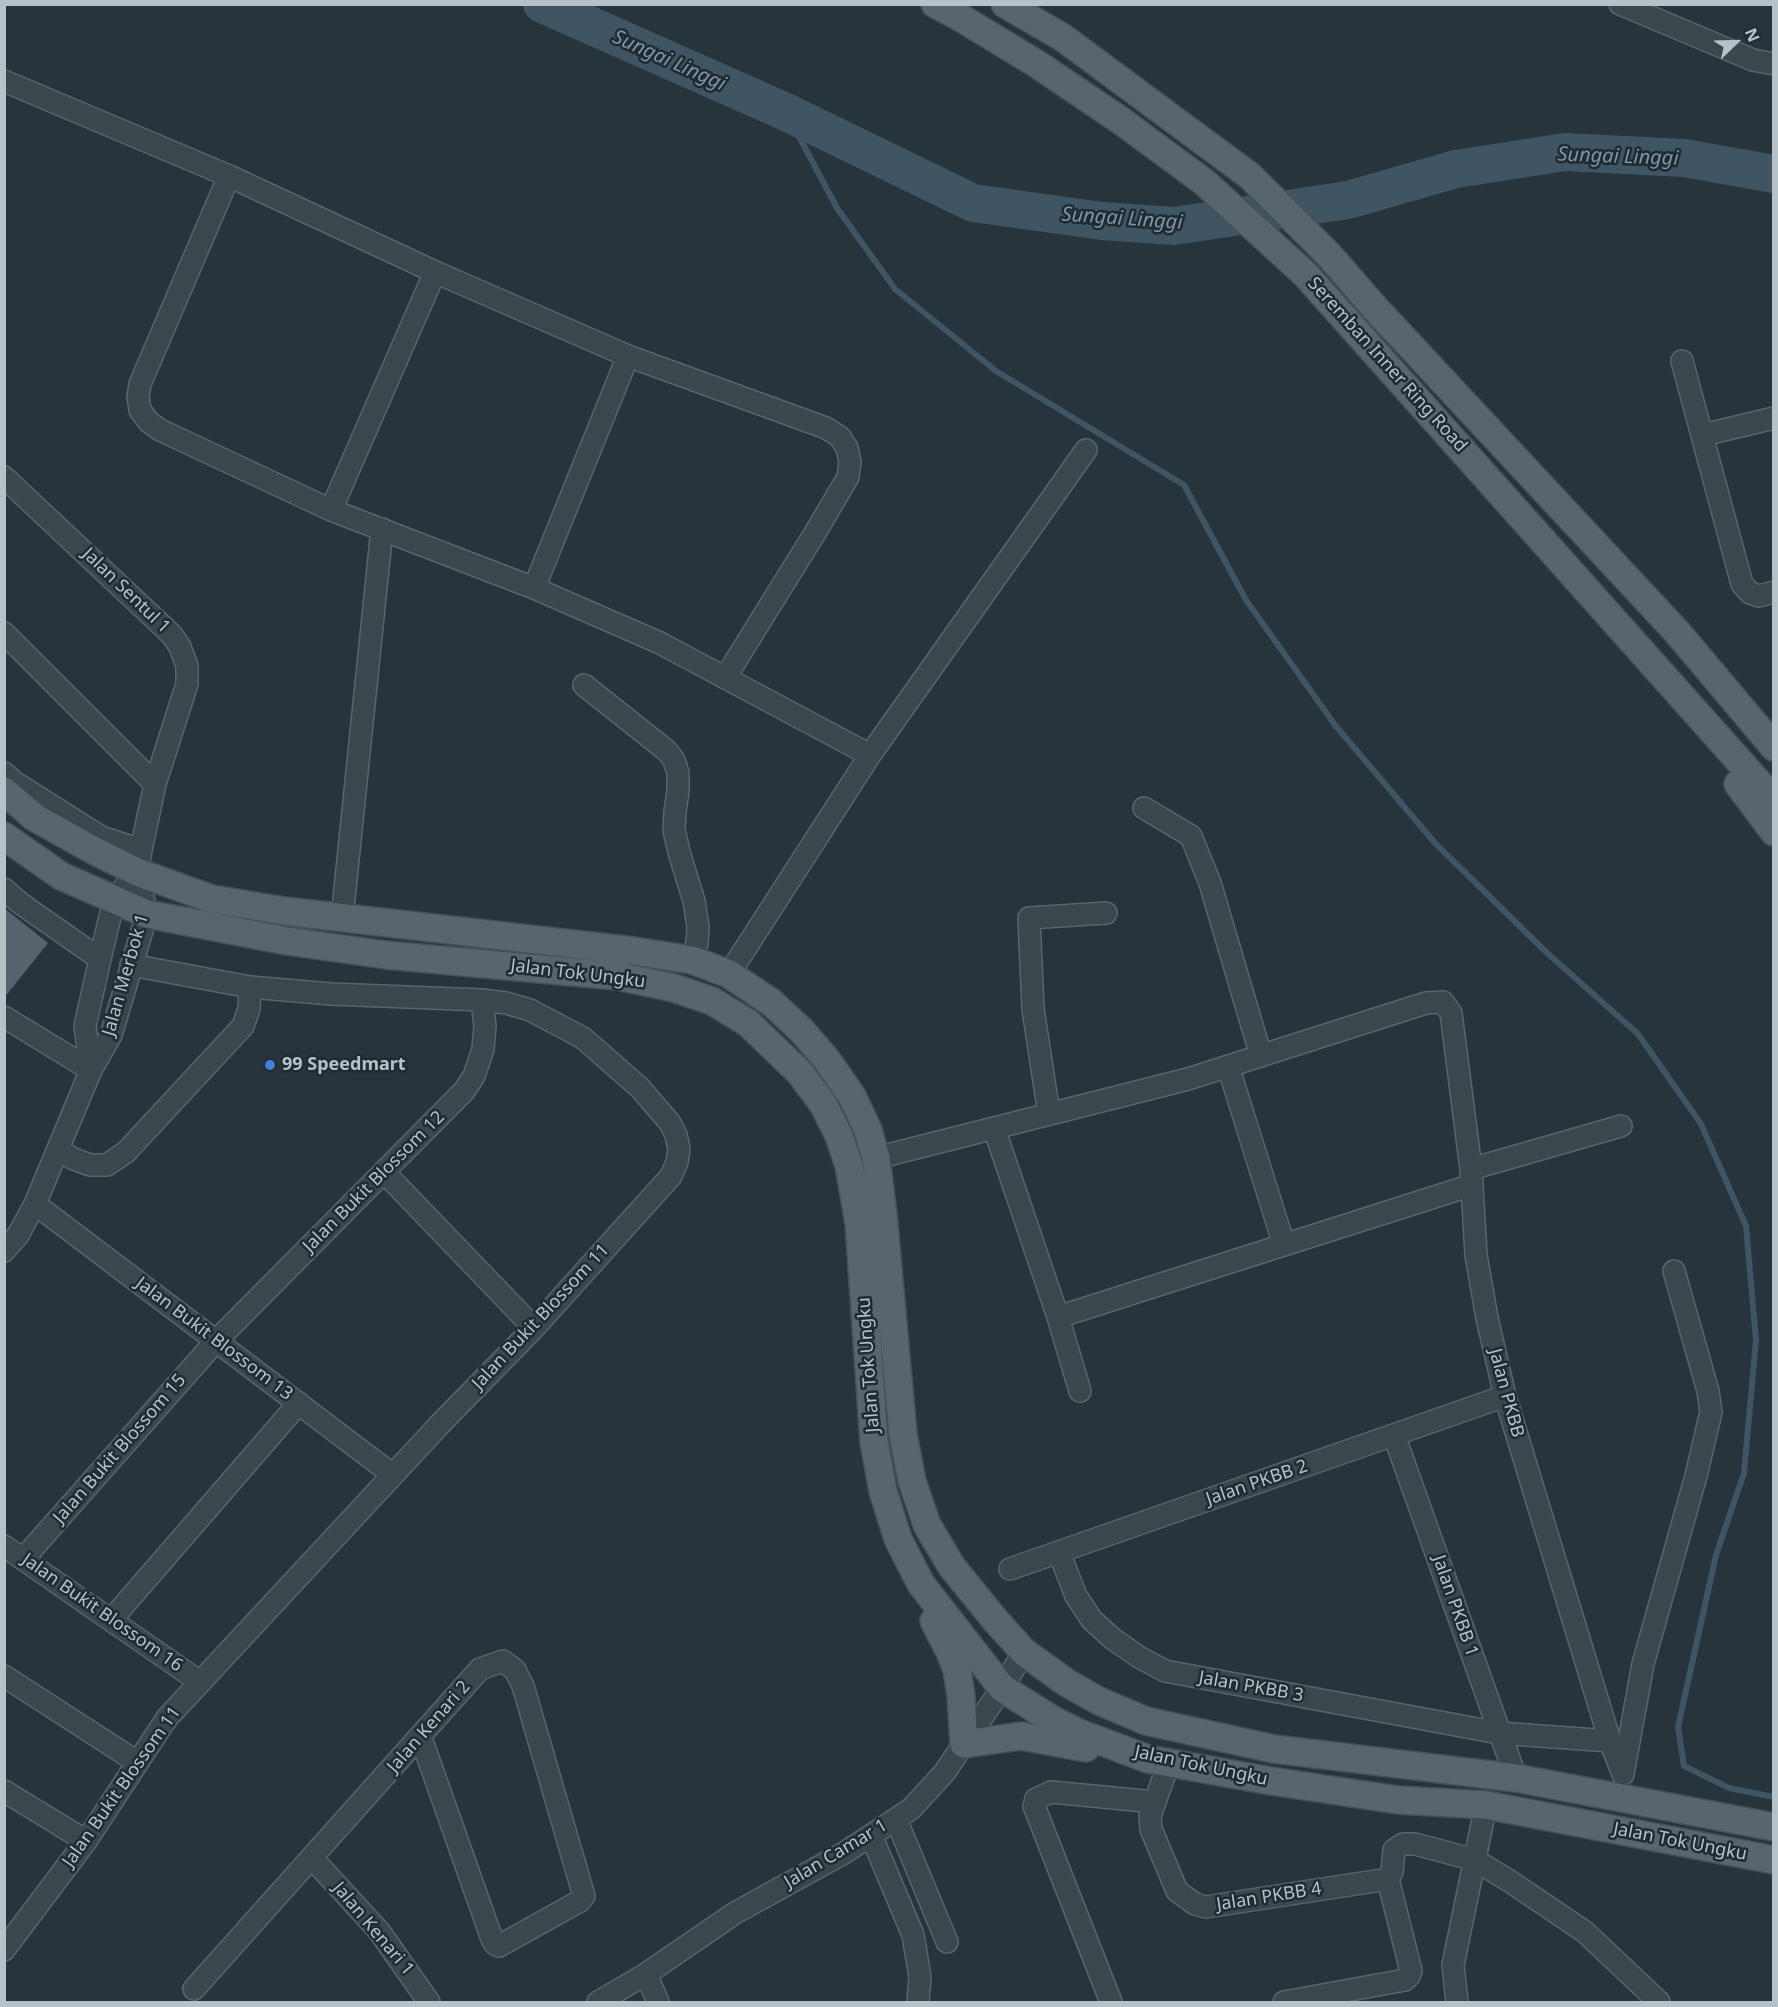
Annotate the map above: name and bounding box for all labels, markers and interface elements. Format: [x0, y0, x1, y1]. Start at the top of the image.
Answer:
north arrow [1706, 12, 1766, 72]
water label: Sungai Linggi [609, 25, 729, 97]
text: N [1740, 25, 1765, 45]
water label: Sungai Linggi [1557, 143, 1679, 171]
water label: Sungai Linggi [1061, 203, 1183, 235]
street label: Seremban Inner Ring Road [1303, 273, 1471, 457]
street label: Jalan Sentul 1 [78, 544, 174, 638]
street label: Jalan Merbok 1 [98, 911, 154, 1039]
street label: Jalan Tok Ungku [509, 955, 647, 993]
place label: 99 Speedmart [282, 1054, 406, 1076]
marker: 99 Speedmart [263, 1058, 277, 1072]
street label: Jalan Bukit Blossom 12 [299, 1107, 449, 1257]
street label: Jalan Bukit Blossom 11 [468, 1240, 614, 1394]
street label: Jalan Bukit Blossom 13 [131, 1273, 297, 1405]
street label: Jalan Tok Ungku [853, 1297, 885, 1433]
street label: Jalan PKBB [1484, 1346, 1528, 1440]
street label: Jalan Bukit Blossom 15 [49, 1370, 191, 1528]
street label: Jalan PKBB 2 [1203, 1456, 1311, 1510]
street label: Jalan Bukit Blossom 16 [17, 1549, 187, 1677]
street label: Jalan PKBB 1 [1428, 1552, 1482, 1660]
street label: Jalan PKBB 3 [1197, 1667, 1305, 1707]
street label: Jalan Kenari 2 [383, 1676, 475, 1778]
street label: Jalan Bukit Blossom 11 [58, 1702, 186, 1872]
street label: Jalan Tok Ungku [1132, 1741, 1270, 1791]
street label: Jalan Camar 1 [781, 1815, 891, 1893]
street label: Jalan Tok Ungku [1611, 1818, 1749, 1866]
street label: Jalan Kenari 1 [328, 1878, 418, 1980]
street label: Jalan PKBB 4 [1215, 1878, 1323, 1916]

